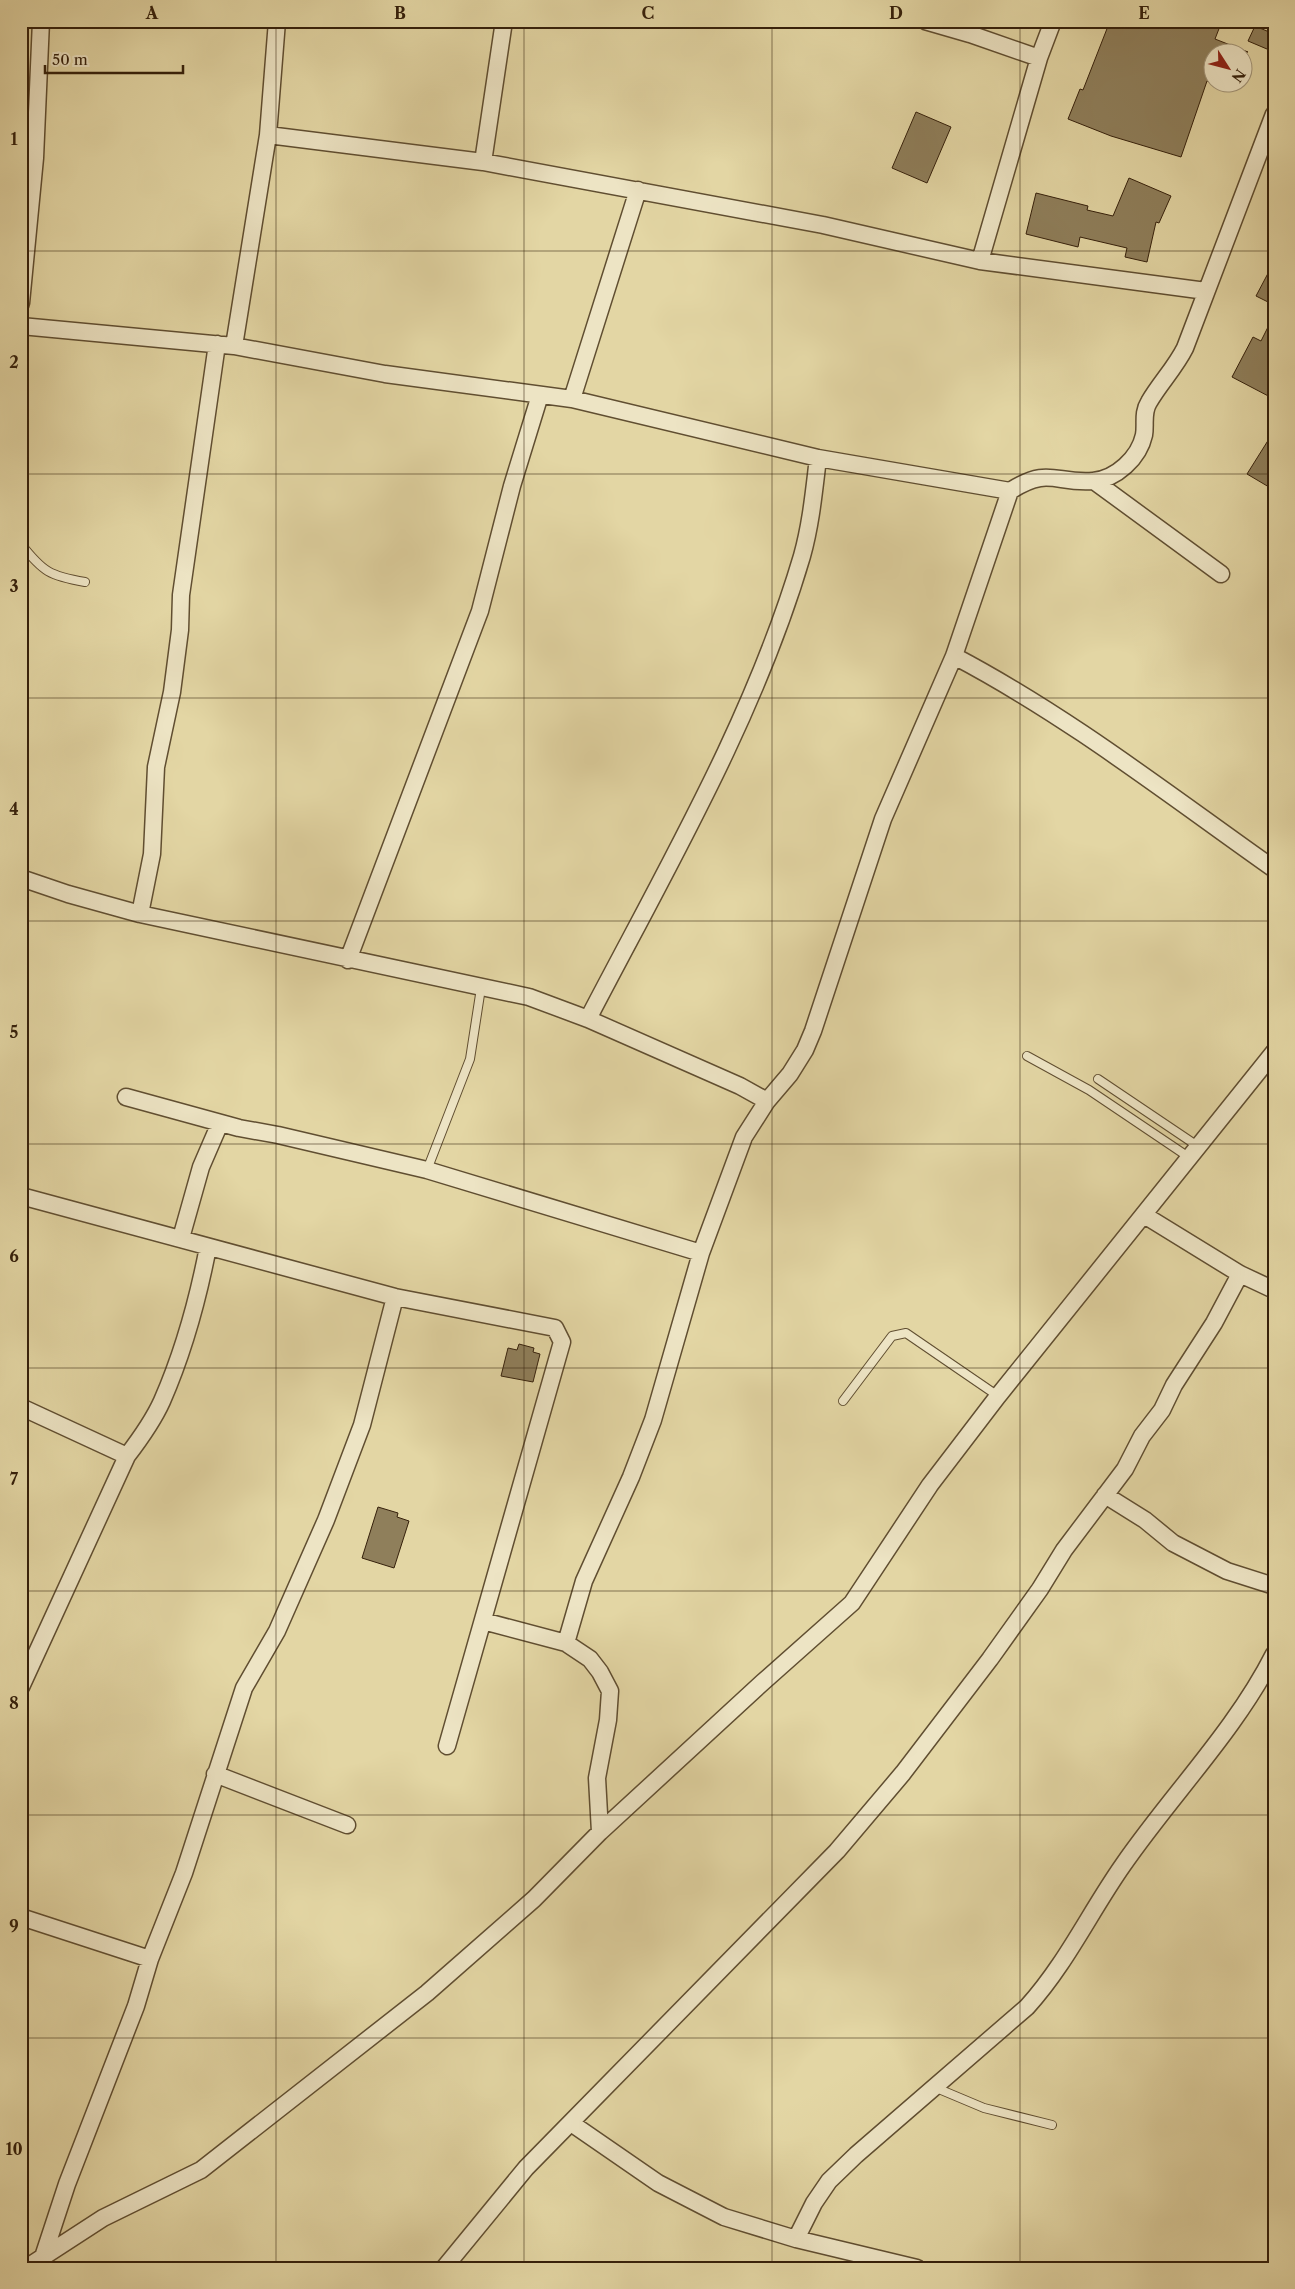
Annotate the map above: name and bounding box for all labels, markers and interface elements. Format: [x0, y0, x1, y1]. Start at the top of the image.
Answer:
text: A [145, 3, 159, 23]
text: B [394, 3, 406, 23]
text: C [642, 3, 654, 23]
text: D [889, 3, 903, 23]
text: E [1138, 3, 1150, 23]
scale bar [45, 42, 182, 74]
north arrow [1202, 42, 1252, 92]
text: 50 m [52, 50, 88, 69]
text: N [1228, 65, 1249, 86]
text: 1 [10, 129, 18, 149]
text: 2 [9, 352, 19, 372]
text: 3 [9, 576, 19, 596]
text: 4 [9, 799, 19, 819]
text: 5 [10, 1022, 19, 1042]
text: 6 [9, 1246, 19, 1266]
text: 7 [10, 1469, 19, 1489]
text: 8 [9, 1693, 19, 1713]
text: 9 [9, 1916, 19, 1936]
text: 10 [5, 2139, 23, 2159]

